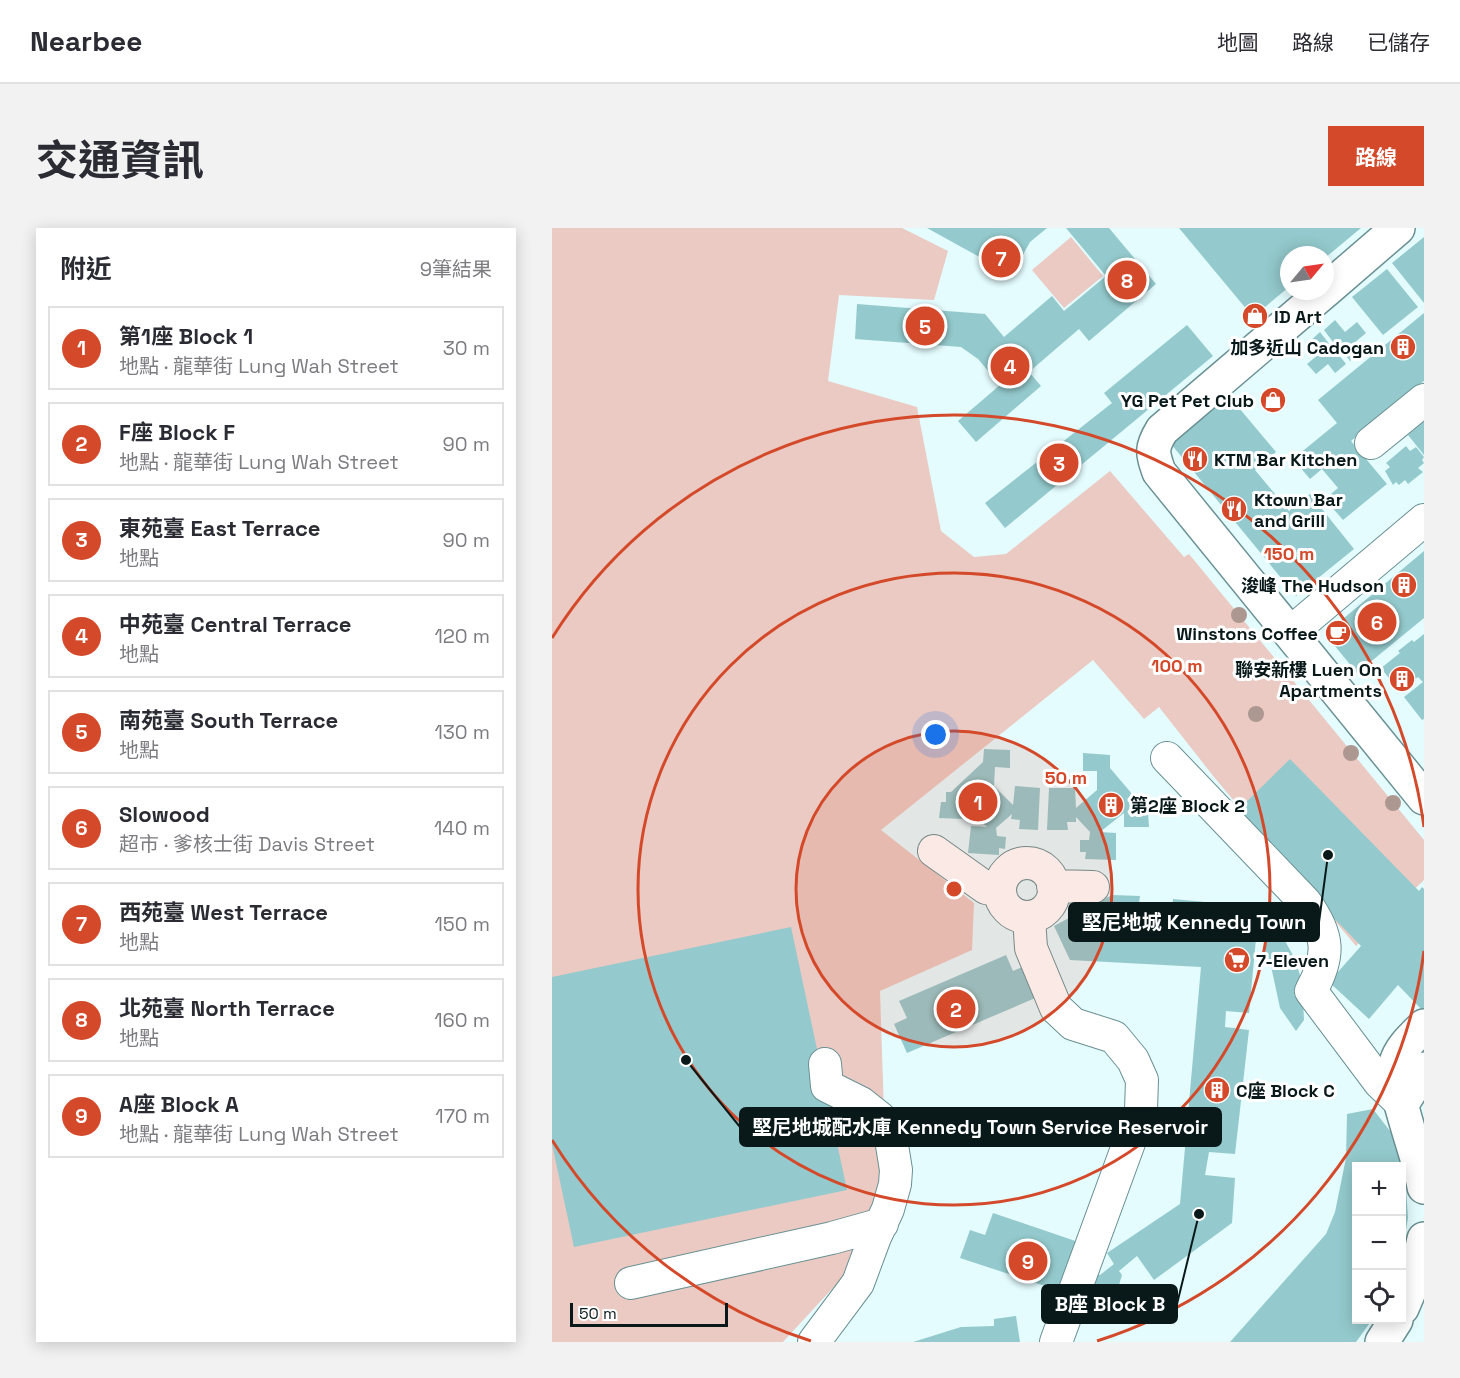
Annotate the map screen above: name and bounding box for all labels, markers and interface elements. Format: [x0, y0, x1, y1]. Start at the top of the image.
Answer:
text: Nearbee [30, 23, 142, 59]
text: 地圖 [1217, 29, 1259, 56]
text: 路線 [1292, 29, 1334, 56]
text: 已儲存 [1367, 29, 1430, 56]
button: 路線 [1328, 126, 1424, 186]
text: 交通資訊 [36, 134, 204, 187]
pin: 7 [982, 236, 1020, 280]
north arrow [1280, 246, 1334, 300]
text: 附近 [60, 252, 112, 286]
text: 9筆結果 [420, 256, 492, 282]
pin: 8 [1108, 257, 1146, 302]
shop icon: ID Art [1240, 301, 1270, 331]
pin: 5 [906, 304, 944, 348]
place label: ID Art [1274, 305, 1322, 328]
text: 第1座 Block 1 [119, 322, 253, 350]
building icon: 加多近山 Cadogan [1388, 332, 1418, 362]
text: 1 [77, 335, 86, 361]
text: 30 m [443, 335, 490, 361]
place label: 加多近山 Cadogan [1230, 336, 1384, 359]
pin: 4 [990, 344, 1030, 388]
text: 地點 · 龍華街 Lung Wah Street [119, 353, 399, 379]
shop icon: YG Pet Pet Club [1258, 385, 1288, 415]
place label: YG Pet Pet Club [1121, 389, 1254, 412]
text: F座 Block F [119, 418, 235, 446]
text: 2 [76, 431, 87, 457]
text: 90 m [443, 431, 490, 457]
pin: 3 [1040, 440, 1078, 486]
restaurant icon: KTM Bar Kitchen [1180, 444, 1210, 474]
place label: KTM Bar Kitchen [1214, 448, 1357, 471]
text: 地點 · 龍華街 Lung Wah Street [119, 449, 399, 475]
place label: Ktown Bar and Grill [1254, 488, 1343, 532]
restaurant icon: Ktown Bar and Grill [1219, 494, 1249, 524]
text: 東苑臺 East Terrace [119, 514, 320, 542]
text: 3 [75, 527, 88, 553]
text: 90 m [443, 527, 490, 553]
text: 150 m [1264, 542, 1314, 565]
text: 地點 [119, 545, 159, 571]
building icon: 浚峰 The Hudson [1389, 570, 1419, 600]
place label: 浚峰 The Hudson [1241, 574, 1384, 597]
pin: 6 [1358, 600, 1396, 644]
text: 中苑臺 Central Terrace [119, 610, 351, 638]
cafe icon: Winstons Coffee [1323, 618, 1353, 648]
place label: Winstons Coffee [1176, 622, 1318, 645]
text: 4 [75, 623, 88, 649]
text: 120 m [434, 623, 490, 649]
text: 地點 [119, 641, 159, 667]
text: 100 m [1151, 654, 1203, 677]
place label: 聯安新樓 Luen On Apartments [1235, 658, 1382, 702]
building icon: 聯安新樓 Luen On Apartments [1387, 664, 1417, 694]
text: 南苑臺 South Terrace [119, 706, 338, 734]
text: 5 [76, 719, 88, 745]
text: 130 m [434, 719, 490, 745]
your location [921, 720, 950, 749]
text: 地點 [119, 737, 159, 763]
text: 50 m [1045, 766, 1087, 789]
pin: 1 [958, 780, 998, 824]
building icon: 第2座 Block 2 [1096, 790, 1126, 820]
place label: 第2座 Block 2 [1130, 794, 1245, 817]
text: Slowood [119, 800, 210, 828]
text: 6 [75, 815, 88, 841]
text: 140 m [434, 815, 490, 841]
text: 超市 · 爹核士街 Davis Street [119, 831, 375, 857]
centre of rings [944, 879, 964, 899]
text: 西苑臺 West Terrace [119, 898, 328, 926]
callout: 堅尼地城 Kennedy Town [1069, 903, 1319, 941]
text: 堅尼地城 Kennedy Town [1082, 909, 1306, 935]
text: 7 [76, 911, 87, 937]
text: 150 m [435, 911, 490, 937]
text: 地點 [119, 929, 159, 955]
supermarket icon: 7-Eleven [1222, 945, 1252, 975]
place label: 7-Eleven [1256, 949, 1329, 972]
pin: 2 [936, 986, 976, 1032]
text: 北苑臺 North Terrace [119, 994, 335, 1022]
text: 8 [76, 1007, 88, 1033]
text: 160 m [434, 1007, 490, 1033]
text: 地點 [119, 1025, 159, 1051]
building icon: C座 Block C [1202, 1075, 1232, 1105]
place label: C座 Block C [1236, 1079, 1335, 1102]
text: A座 Block A [119, 1090, 239, 1118]
text: 9 [75, 1103, 88, 1129]
text: 170 m [435, 1103, 490, 1129]
callout: 堅尼地城配水庫 Kennedy Town Service Reservoir [740, 1108, 1221, 1146]
text: 堅尼地城配水庫 Kennedy Town Service Reservoir [752, 1114, 1208, 1140]
text: 地點 · 龍華街 Lung Wah Street [119, 1121, 399, 1147]
map controls [1352, 1162, 1406, 1324]
button: + [1352, 1162, 1406, 1216]
button: − [1352, 1216, 1406, 1270]
pin: 9 [1008, 1238, 1048, 1284]
button: locate [1352, 1270, 1406, 1324]
callout: B座 Block B [1042, 1285, 1177, 1323]
text: B座 Block B [1055, 1291, 1165, 1317]
scale bar [570, 1300, 728, 1328]
text: 50 m [579, 1303, 617, 1324]

